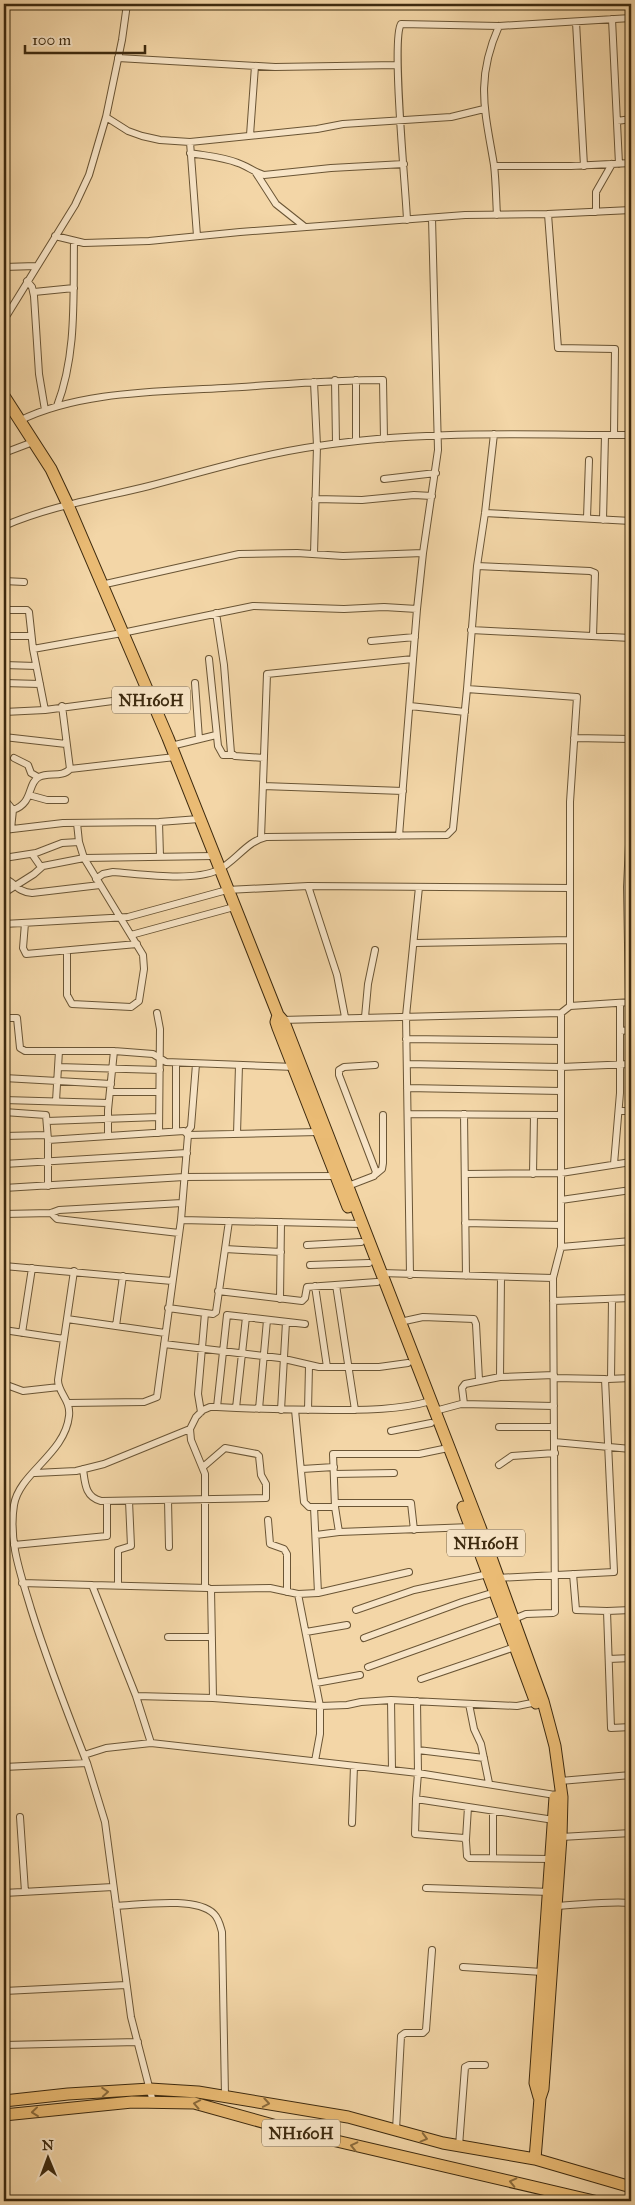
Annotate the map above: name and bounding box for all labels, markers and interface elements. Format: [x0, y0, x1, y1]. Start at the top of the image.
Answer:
scale bar [25, 22, 145, 54]
text: 100 m [32, 31, 72, 49]
road number: NH160H [112, 686, 190, 714]
road number: NH160H [447, 1530, 525, 1556]
one-way arrow [101, 2087, 109, 2098]
one-way arrow [262, 2098, 270, 2108]
one-way arrow [193, 2100, 202, 2110]
one-way arrow [31, 2106, 39, 2117]
road number: NH160H [262, 2120, 340, 2146]
north arrow [22, 2132, 72, 2182]
one-way arrow [420, 2132, 429, 2143]
text: N [42, 2137, 54, 2154]
one-way arrow [350, 2141, 359, 2151]
one-way arrow [508, 2177, 517, 2188]

